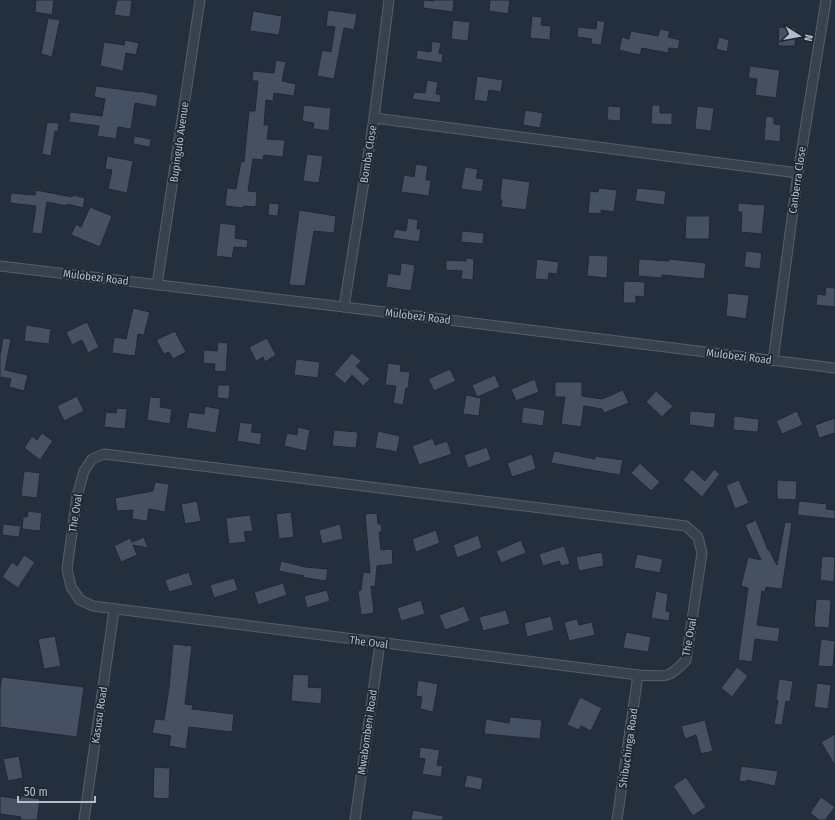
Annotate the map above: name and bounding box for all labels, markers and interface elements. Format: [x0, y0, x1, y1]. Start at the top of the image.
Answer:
north arrow [779, 16, 819, 56]
text: N [801, 33, 815, 42]
street label: Bupingulo Avenue [167, 101, 192, 183]
street label: Bomba Close [358, 124, 379, 184]
street label: Canberra Close [786, 146, 809, 214]
street label: Mulobezi Road [62, 267, 129, 288]
street label: Mulobezi Road [384, 306, 451, 327]
street label: Mulobezi Road [705, 346, 772, 367]
street label: The Oval [66, 493, 85, 533]
street label: The Oval [680, 617, 699, 657]
street label: The Oval [349, 634, 389, 651]
street label: Kasusu Road [89, 686, 110, 744]
street label: Mwabombeni Road [355, 689, 380, 775]
street label: Shibuchinga Road [616, 707, 641, 789]
scale bar [18, 778, 95, 804]
text: 50 m [24, 785, 48, 799]

